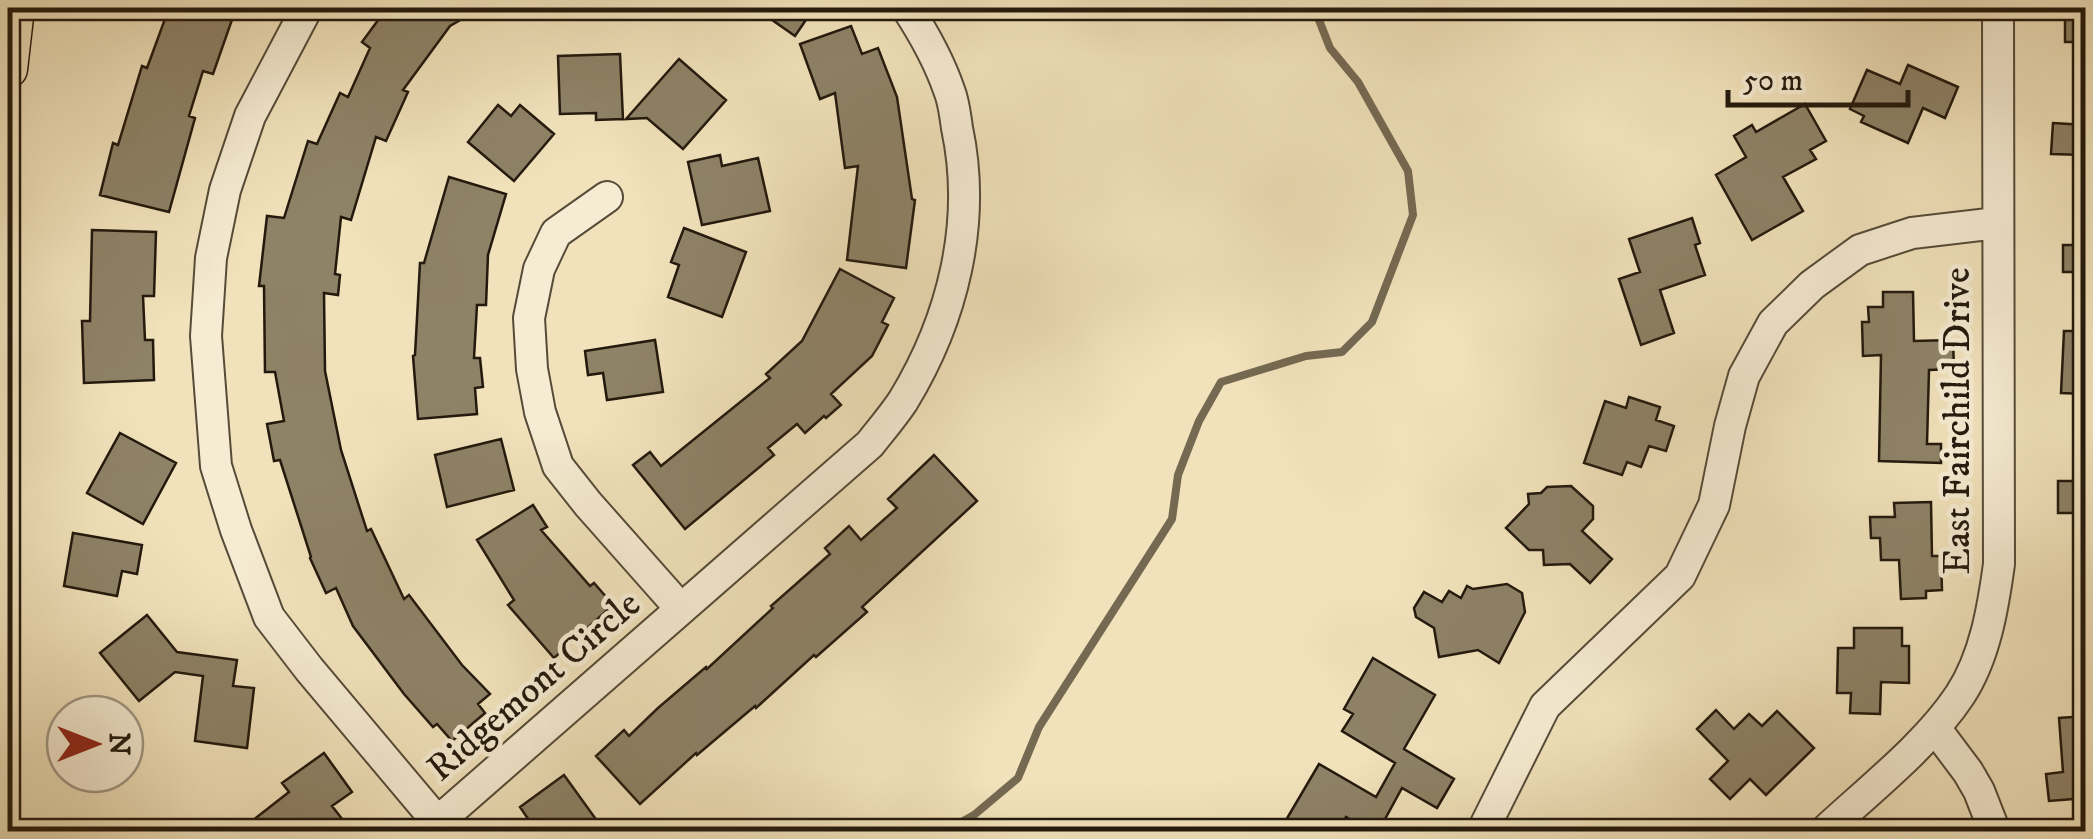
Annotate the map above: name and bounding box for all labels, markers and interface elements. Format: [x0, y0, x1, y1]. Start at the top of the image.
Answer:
scale bar [1728, 45, 1908, 107]
text: 50 m [1743, 63, 1803, 100]
street label: East Fairchild Drive [1934, 267, 1982, 575]
street label: Ridgemont Circle [418, 581, 651, 792]
north arrow [45, 694, 145, 794]
text: N [101, 733, 136, 756]

